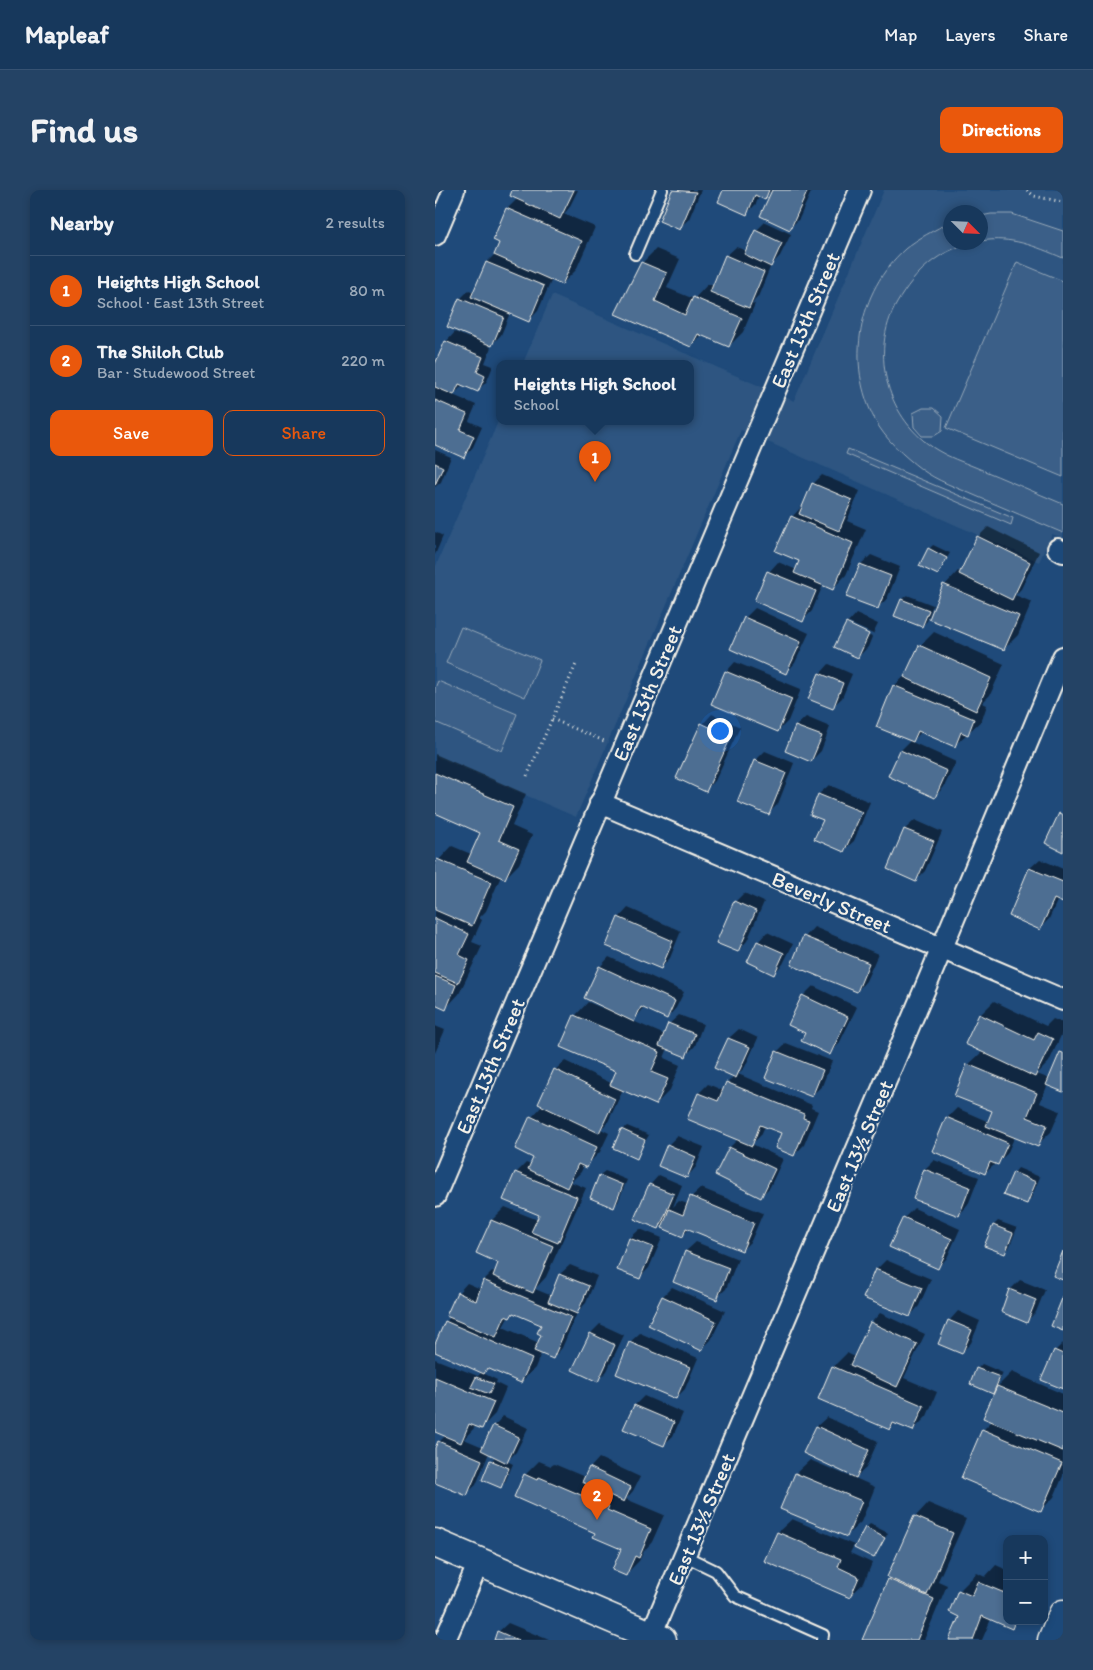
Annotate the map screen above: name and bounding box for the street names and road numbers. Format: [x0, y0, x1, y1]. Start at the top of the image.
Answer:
street label: East 13th Street [765, 248, 845, 392]
street label: East 13th Street [607, 621, 687, 765]
street label: Beverly Street [768, 866, 896, 938]
street label: East 13th Street [450, 994, 530, 1138]
street label: East 13½ Street [820, 1076, 898, 1216]
street label: East 13½ Street [662, 1449, 740, 1589]

